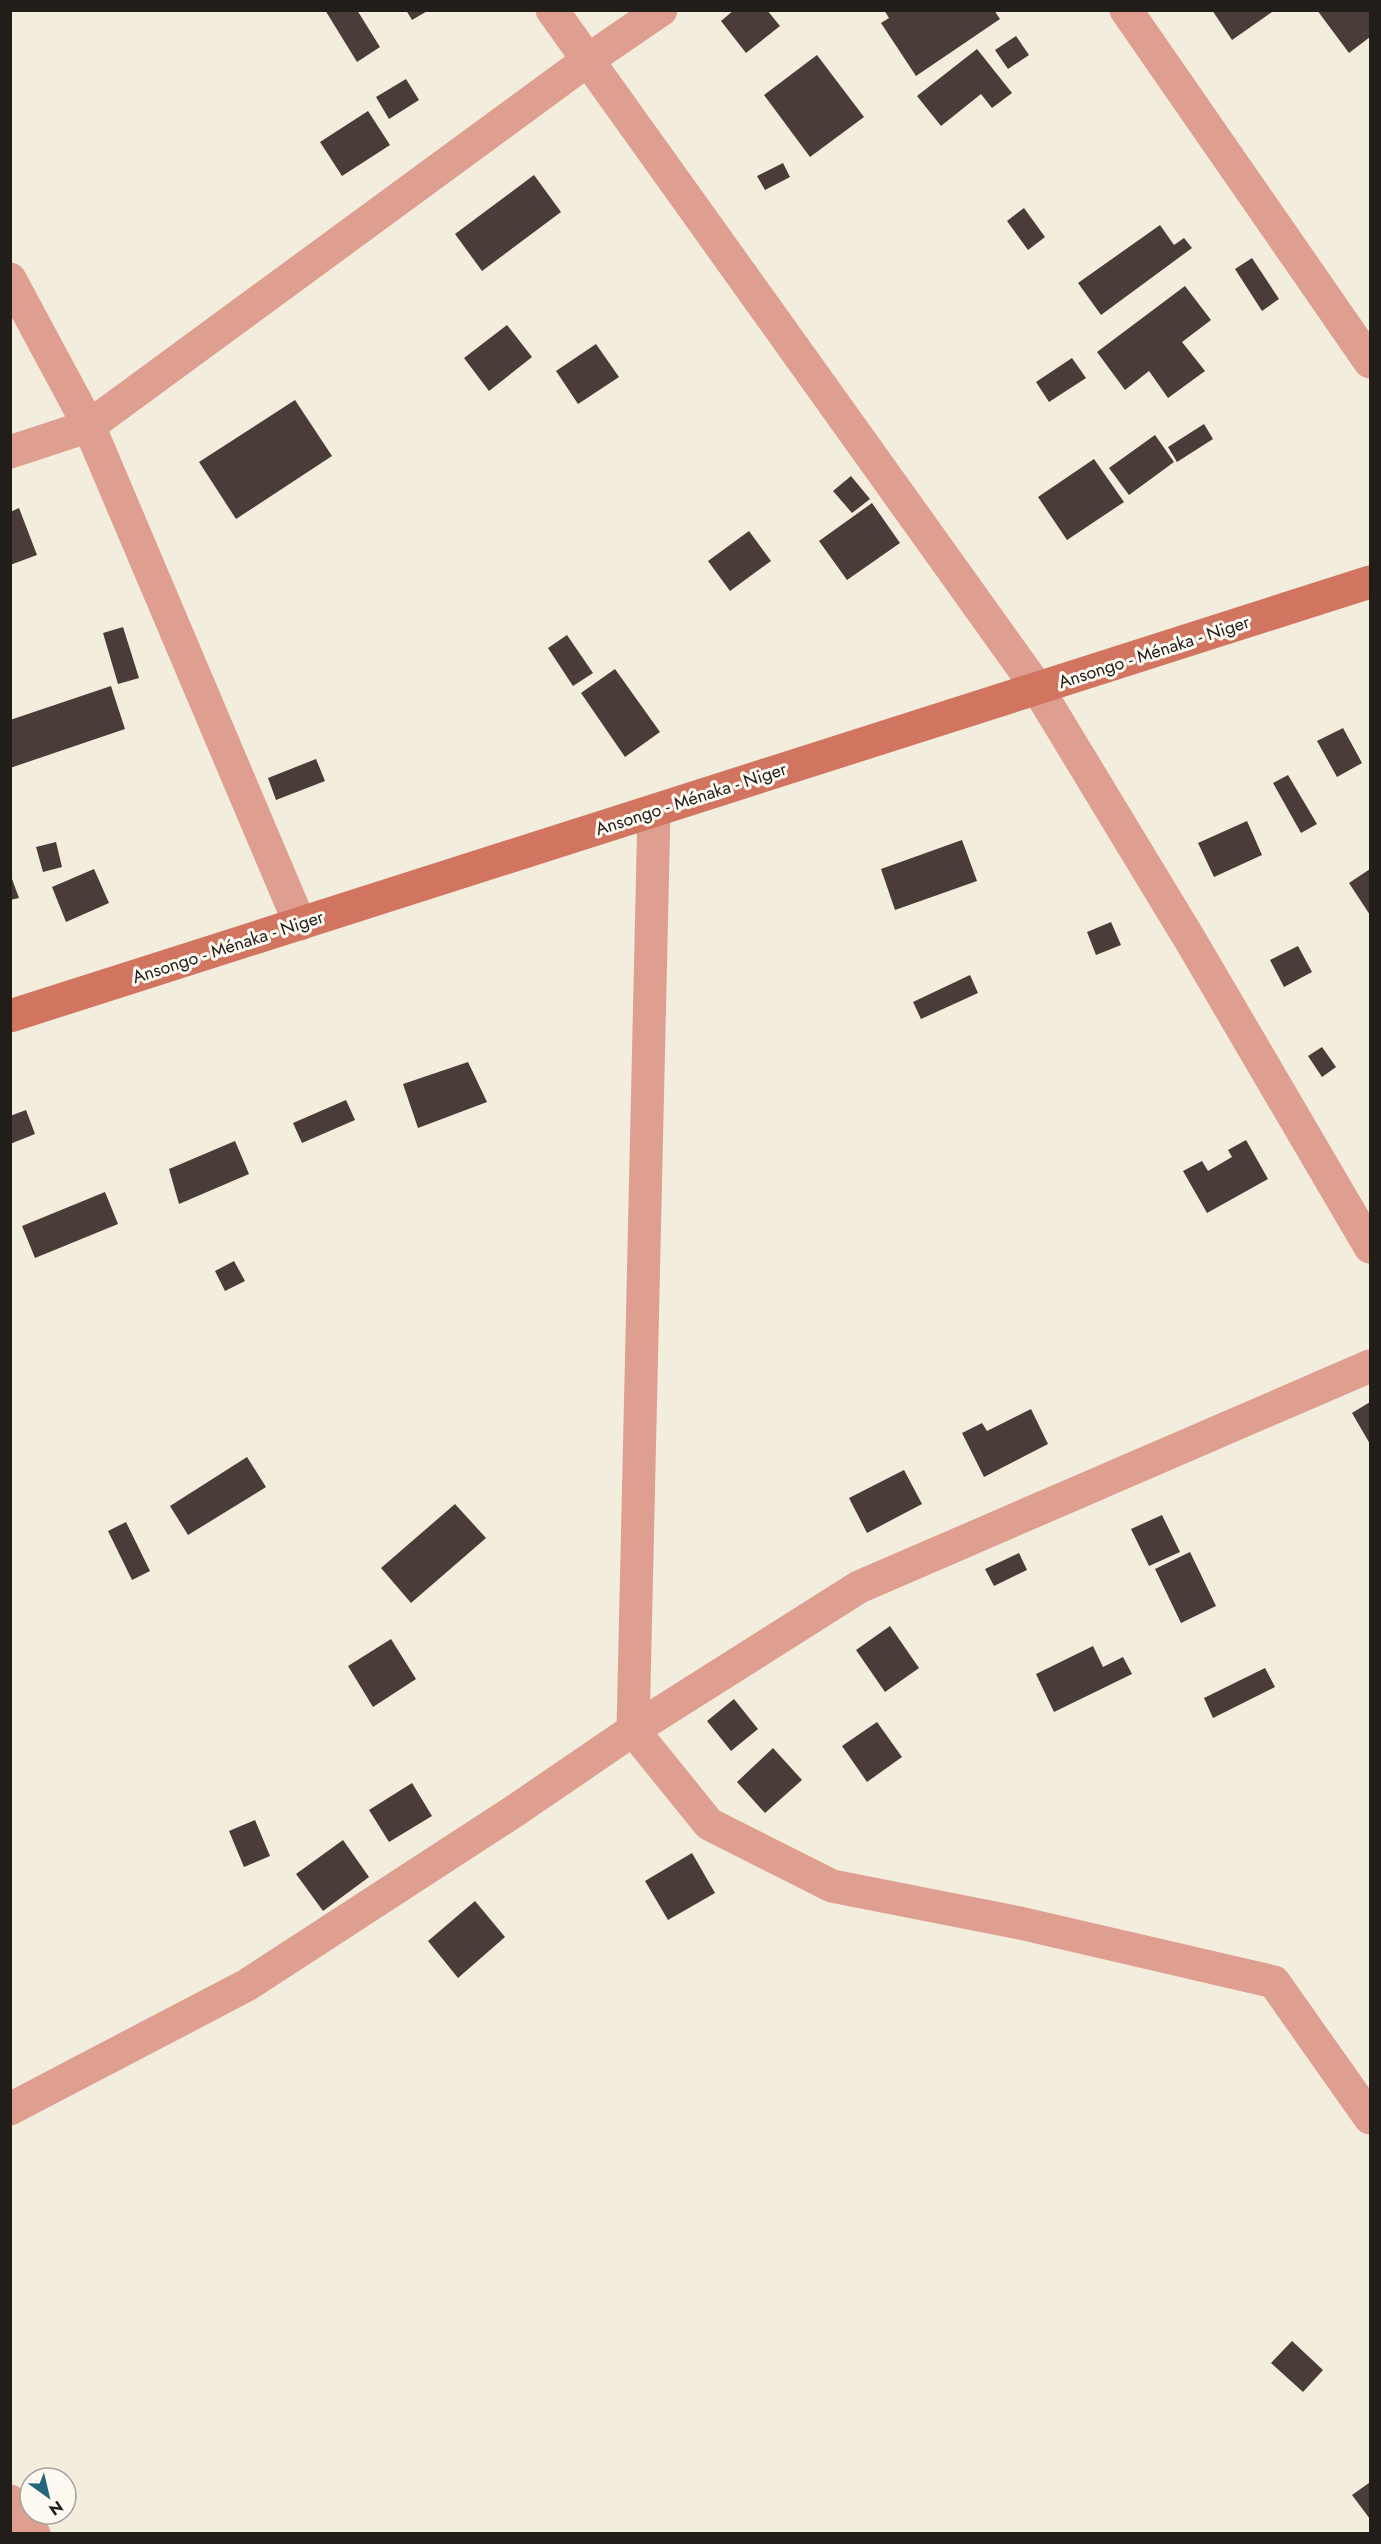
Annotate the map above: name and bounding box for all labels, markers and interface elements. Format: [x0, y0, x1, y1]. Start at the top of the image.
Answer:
street label: Ansongo - Ménaka - Niger [1055, 608, 1254, 695]
street label: Ansongo - Ménaka - Niger [592, 755, 791, 842]
street label: Ansongo - Ménaka - Niger [129, 903, 328, 990]
north arrow [18, 2466, 78, 2526]
text: N [44, 2495, 68, 2521]

